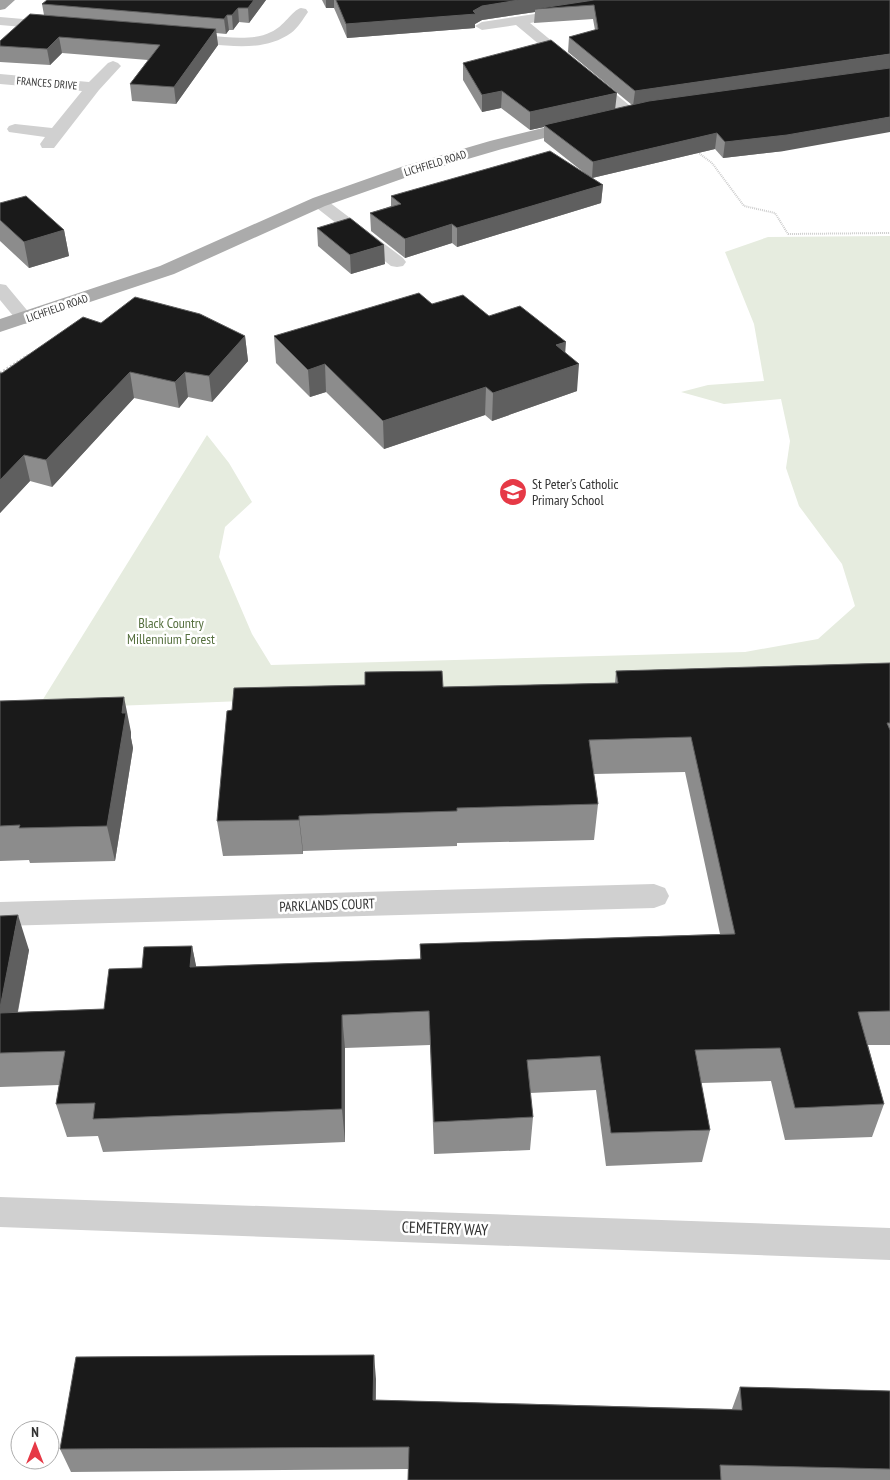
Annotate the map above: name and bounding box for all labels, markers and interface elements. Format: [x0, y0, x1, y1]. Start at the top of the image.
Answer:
street label: FRANCES DRIVE [16, 73, 78, 93]
street label: LICHFIELD ROAD [402, 147, 468, 179]
street label: LICHFIELD ROAD [24, 291, 90, 325]
place label: St Peter's Catholic Primary School [532, 475, 619, 509]
school or university icon: St Peter's Catholic Primary School [498, 477, 528, 507]
park label: Black Country Millennium Forest [127, 614, 215, 648]
street label: PARKLANDS COURT [279, 894, 376, 916]
street label: CEMETERY WAY [401, 1216, 489, 1240]
north arrow [10, 1420, 60, 1470]
text: N [31, 1423, 39, 1441]

